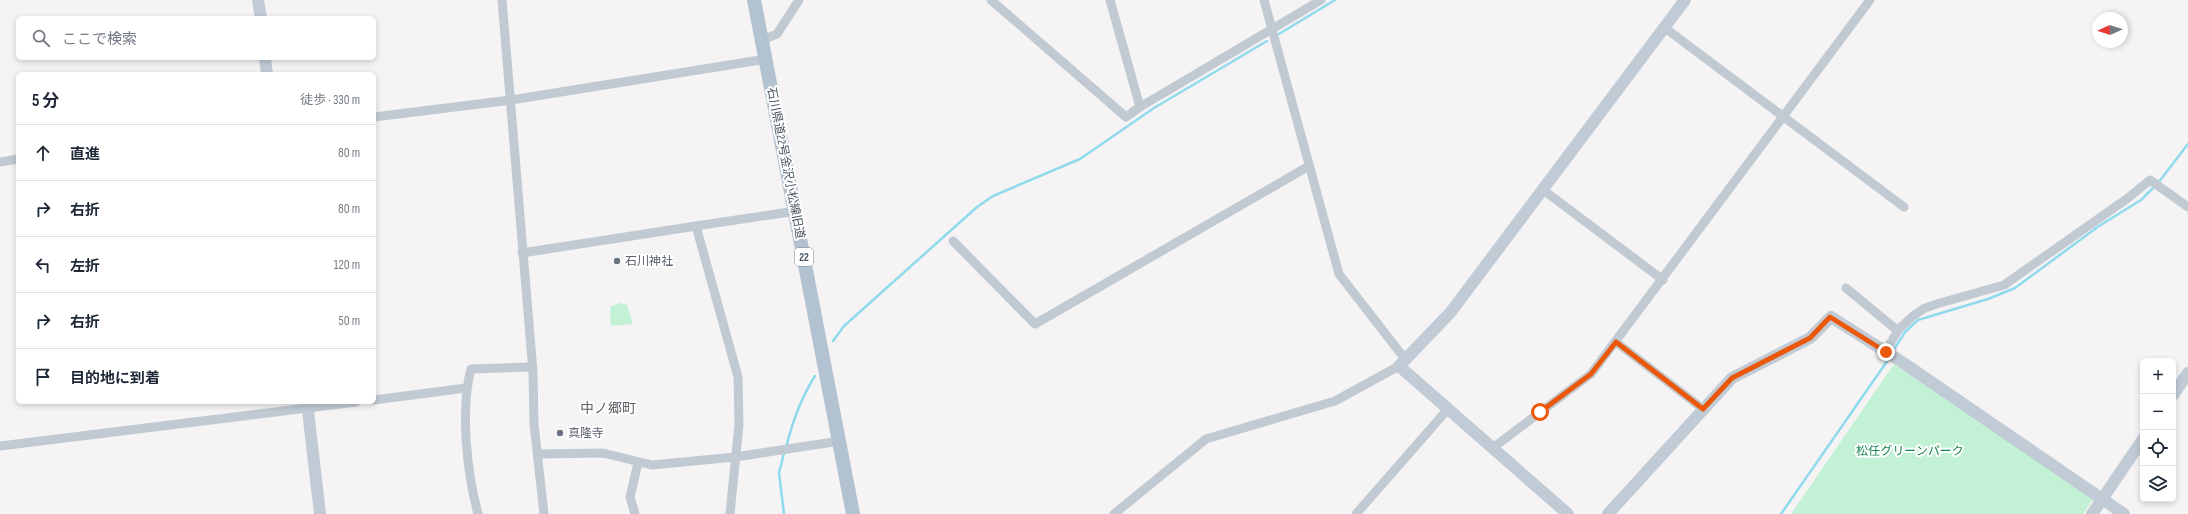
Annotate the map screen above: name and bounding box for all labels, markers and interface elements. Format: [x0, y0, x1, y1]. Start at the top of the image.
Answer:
north arrow [2092, 12, 2128, 48]
search box [16, 16, 376, 60]
icon: search [30, 27, 52, 49]
text: ここで検索 [62, 30, 137, 49]
street label: 石川県道22号金沢小松線旧道 [763, 86, 808, 240]
text: 5 分 [32, 91, 59, 111]
text: 徒歩 · 330 m [300, 92, 360, 108]
icon: ahead [32, 142, 54, 164]
text: 直進 [70, 145, 100, 164]
text: 80 m [338, 145, 360, 161]
icon: right [32, 198, 54, 220]
text: 右折 [70, 201, 100, 220]
text: 80 m [338, 201, 360, 217]
road number: 22 [795, 248, 813, 266]
icon: left [32, 254, 54, 276]
place label: 石川神社 [625, 254, 673, 269]
marker: 石川神社 [612, 256, 622, 266]
text: 左折 [70, 257, 100, 276]
text: 120 m [334, 257, 360, 273]
icon: right [32, 310, 54, 332]
text: 右折 [70, 313, 100, 332]
text: 50 m [339, 313, 360, 329]
route end [1877, 343, 1895, 361]
map controls [2140, 358, 2176, 502]
button: + [2140, 358, 2176, 394]
icon: arrive [32, 366, 54, 388]
text: 目的地に到着 [70, 369, 160, 388]
button: − [2140, 394, 2176, 430]
district label: 中ノ郷町 [580, 400, 636, 417]
route start [1531, 403, 1549, 421]
place label: 真隆寺 [568, 426, 604, 441]
marker: 真隆寺 [555, 428, 565, 438]
button: locate [2140, 430, 2176, 466]
park label: 松任グリーンパーク [1856, 444, 1964, 459]
button: layers [2140, 466, 2176, 502]

